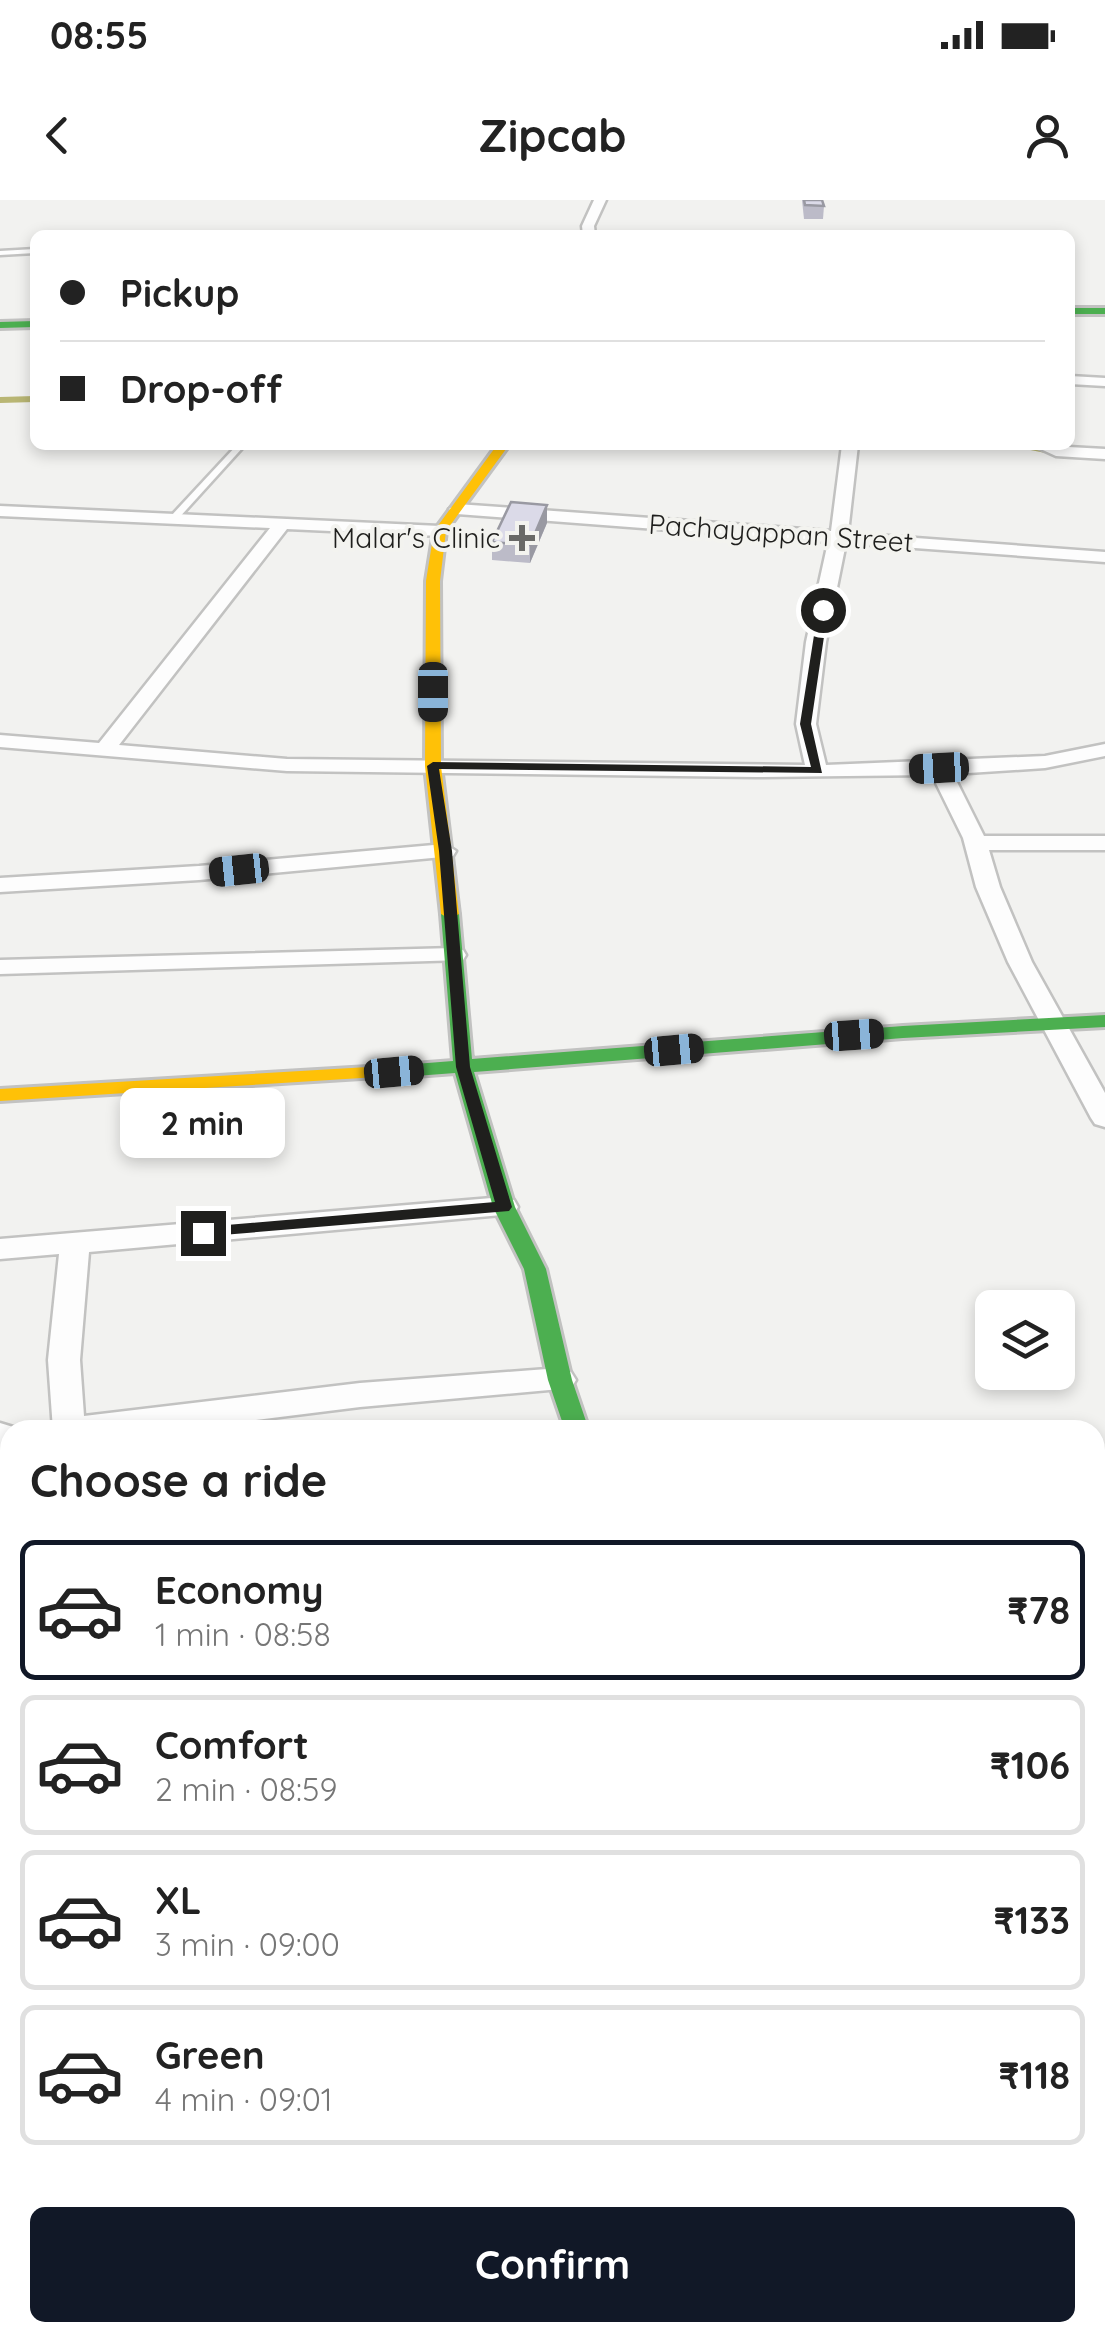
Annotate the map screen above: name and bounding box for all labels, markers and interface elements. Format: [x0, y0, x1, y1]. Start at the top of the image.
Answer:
text: 08:55 [50, 11, 148, 59]
text: Zipcab [479, 107, 626, 163]
icon: back [30, 108, 85, 163]
icon: person [1020, 108, 1075, 163]
text: Pickup [120, 269, 239, 317]
text: Drop-off [120, 365, 282, 413]
street label: Pachayappan Street [648, 506, 914, 559]
place label: Malar's Clinic [332, 520, 500, 555]
marker: Malar's Clinic [509, 525, 535, 551]
route start [801, 588, 846, 633]
car [418, 662, 448, 722]
car [908, 751, 970, 785]
car [208, 852, 270, 888]
car [823, 1018, 885, 1052]
car [643, 1032, 705, 1068]
car [363, 1054, 425, 1090]
callout: 2 min [120, 1088, 286, 1158]
text: 2 min [161, 1103, 244, 1143]
route end [181, 1211, 226, 1256]
map controls [975, 1290, 1075, 1390]
button: layers [975, 1290, 1075, 1390]
text: Choose a ride [30, 1452, 327, 1508]
icon: car [35, 1565, 125, 1655]
text: Economy [155, 1566, 324, 1614]
text: ₹78 [1007, 1586, 1070, 1634]
text: 1 min · 08:58 [155, 1614, 331, 1654]
icon: car [35, 1720, 125, 1810]
text: Comfort [155, 1721, 309, 1769]
text: ₹106 [990, 1741, 1070, 1789]
text: 2 min · 08:59 [155, 1769, 337, 1809]
icon: car [35, 1875, 125, 1965]
text: XL [155, 1876, 201, 1924]
text: ₹133 [993, 1896, 1070, 1944]
text: 3 min · 09:00 [155, 1924, 340, 1964]
icon: car [35, 2030, 125, 2120]
text: Green [155, 2031, 265, 2079]
text: ₹118 [999, 2051, 1070, 2099]
text: 4 min · 09:01 [155, 2079, 333, 2119]
button: Confirm [30, 2207, 1075, 2322]

